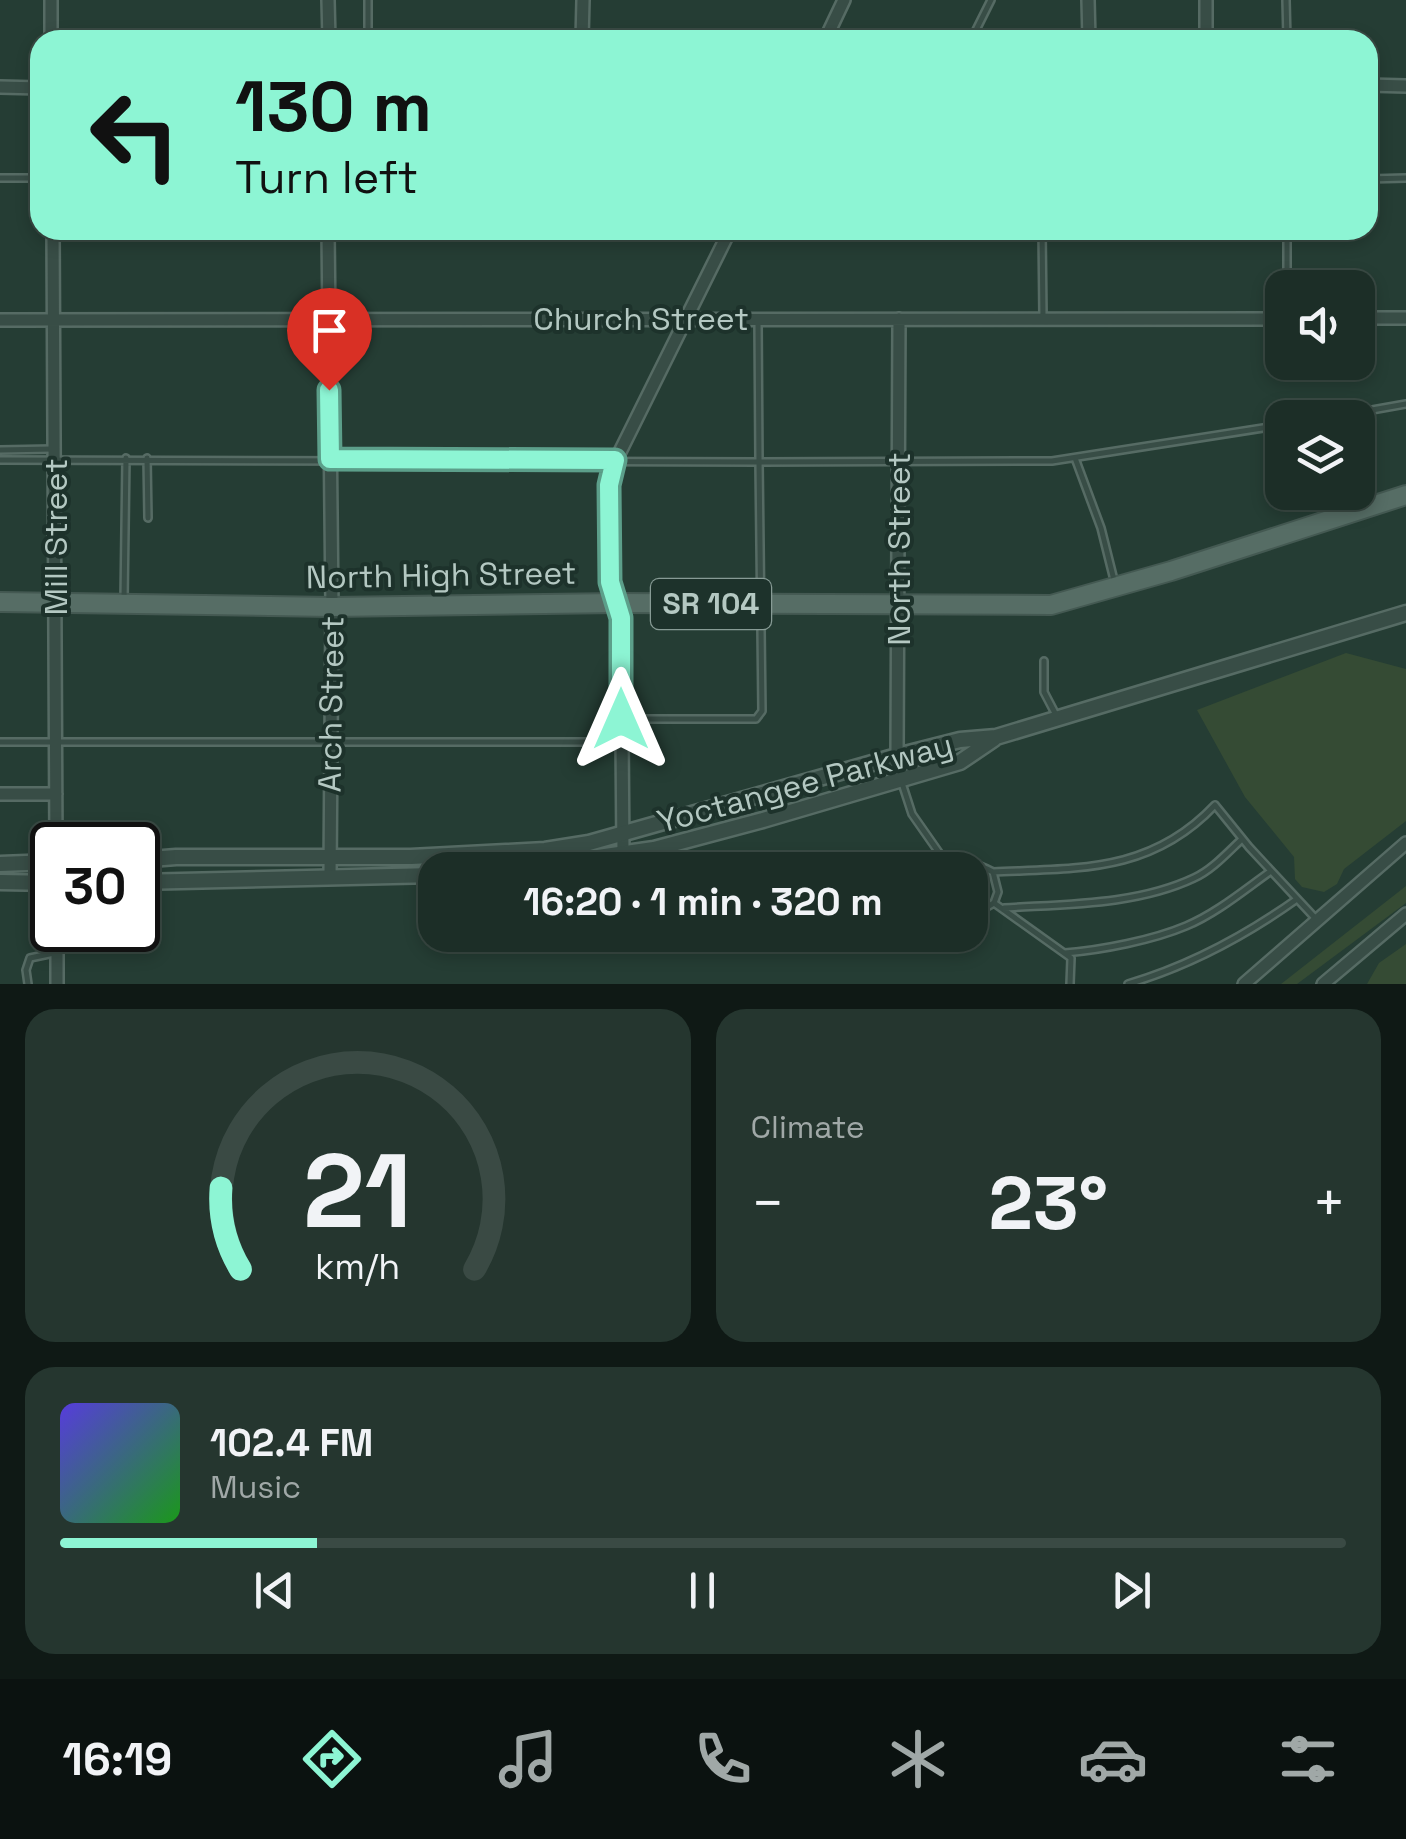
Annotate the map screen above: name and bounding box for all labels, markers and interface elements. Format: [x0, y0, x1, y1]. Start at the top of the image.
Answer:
text: 130 m [235, 62, 432, 151]
icon: left [70, 70, 200, 200]
text: Turn left [235, 149, 418, 206]
map controls [1265, 270, 1375, 510]
button: sound [1265, 270, 1375, 380]
pin [287, 288, 372, 391]
street label: Church Street [533, 299, 749, 339]
icon: arrive [302, 303, 357, 358]
button: layers [1265, 400, 1375, 510]
street label: North Street [879, 452, 919, 646]
street label: Mill Street [36, 458, 76, 616]
street label: North High Street [305, 553, 577, 597]
road number: SR 104 [651, 579, 771, 629]
street label: Arch Street [309, 615, 353, 793]
position arrow [569, 667, 673, 771]
street label: Yoctangee Parkway [653, 724, 957, 842]
speed limit sign: 30 [30, 822, 160, 952]
text: 16:20 · 1 min · 320 m [523, 878, 883, 926]
text: Climate [751, 1107, 865, 1147]
text: 21 [303, 1125, 412, 1257]
text: 23° [988, 1155, 1108, 1251]
text: − [751, 1168, 785, 1238]
text: + [1312, 1168, 1346, 1238]
text: km/h [315, 1244, 400, 1289]
text: 102.4 FM [210, 1419, 373, 1467]
text: Music [210, 1467, 301, 1507]
icon: previous [247, 1563, 302, 1618]
icon: pause [675, 1563, 730, 1618]
icon: next [1104, 1563, 1159, 1618]
icon: directions [297, 1724, 367, 1794]
icon: music [493, 1724, 563, 1794]
icon: phone [688, 1724, 758, 1794]
icon: climate [883, 1724, 953, 1794]
icon: car [1078, 1724, 1148, 1794]
icon: filters [1273, 1724, 1343, 1794]
text: 16:19 [63, 1731, 172, 1788]

